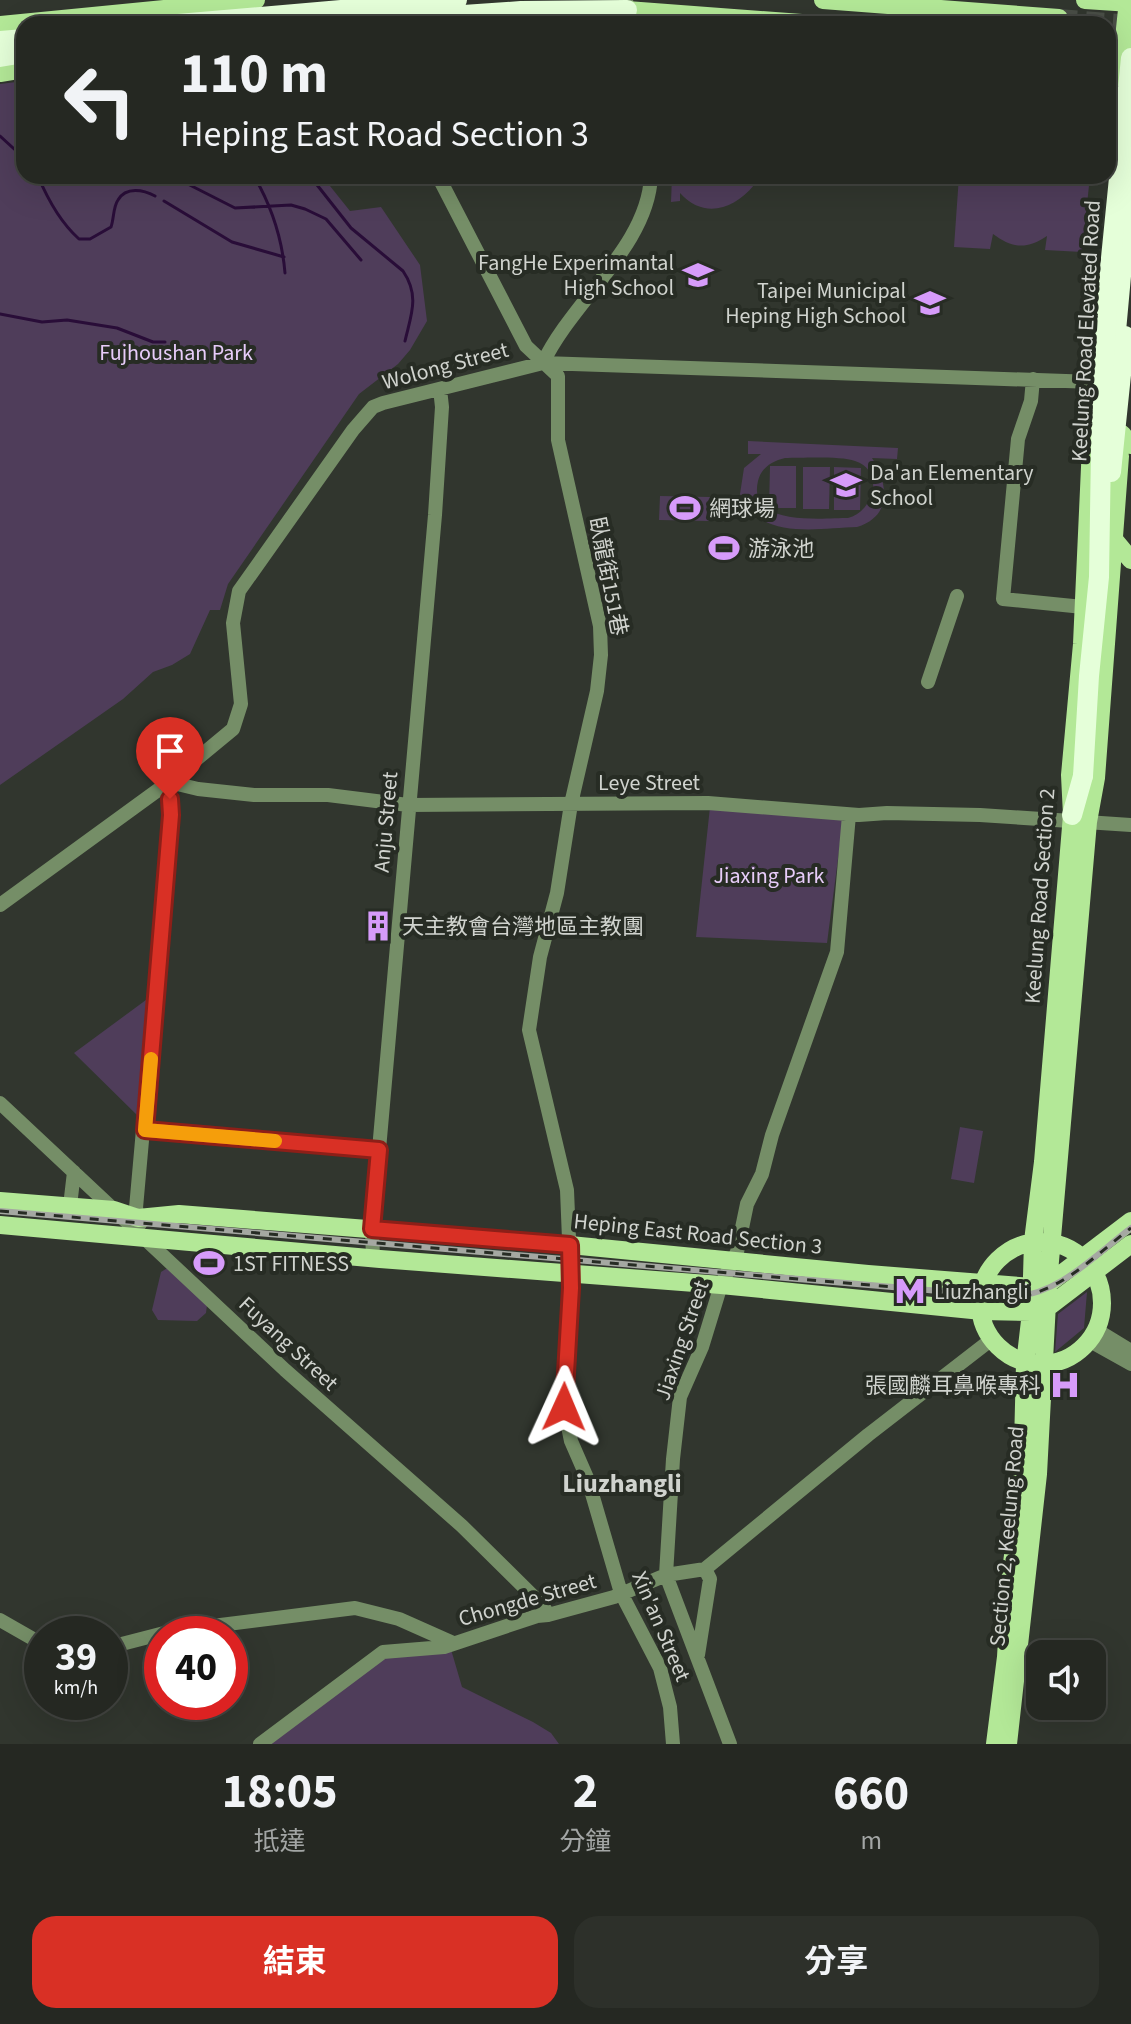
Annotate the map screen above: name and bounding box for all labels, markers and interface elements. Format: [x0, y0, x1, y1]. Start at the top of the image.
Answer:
text: 110 m [180, 35, 328, 114]
icon: left [48, 48, 152, 152]
text: Heping East Road Section 3 [180, 109, 589, 160]
street label: Keelung Road Elevated Road [1063, 199, 1109, 463]
place label: FangHe Experimantal High School [478, 247, 674, 304]
school or university icon: FangHe Experimantal High School [681, 258, 715, 292]
place label: Taipei Municipal Heping High School [725, 275, 906, 332]
school or university icon: Taipei Municipal Heping High School [913, 286, 947, 320]
street label: Wolong Street [379, 334, 512, 398]
park label: Fujhoushan Park [99, 337, 253, 369]
place label: Da'an Elementary School [870, 457, 1034, 514]
school or university icon: Da'an Elementary School [829, 468, 863, 502]
sports icon: 網球場 [668, 491, 702, 525]
place label: 網球場 [709, 493, 775, 525]
street label: 臥龍街151巷 [581, 514, 635, 639]
sports icon: 游泳池 [707, 531, 741, 565]
place label: 游泳池 [748, 533, 814, 565]
pin [136, 717, 204, 799]
icon: arrive [148, 729, 192, 773]
street label: Leye Street [598, 767, 701, 799]
street label: Anju Street [366, 770, 406, 874]
street label: Keelung Road Section 2 [1017, 787, 1063, 1005]
park label: Jiaxing Park [714, 860, 825, 892]
building icon: 天主教會台灣地區主教團 [361, 909, 395, 943]
place label: 天主教會台灣地區主教團 [402, 911, 644, 943]
street label: Heping East Road Section 3 [572, 1205, 824, 1263]
sports icon: 1ST FITNESS [192, 1246, 226, 1280]
place label: 1ST FITNESS [233, 1248, 349, 1280]
metro station icon: Liuzhangli [893, 1274, 927, 1308]
street label: Jiaxing Street [646, 1276, 718, 1405]
place label: Liuzhangli [934, 1276, 1029, 1308]
street label: Fuyang Street [231, 1289, 346, 1399]
position arrow [522, 1365, 606, 1449]
hospital icon: 張國麟耳鼻喉專科 [1048, 1368, 1082, 1402]
place label: 張國麟耳鼻喉專科 [865, 1370, 1041, 1402]
street label: Section 2, Keelung Road [981, 1425, 1033, 1648]
district label: Liuzhangli [562, 1465, 682, 1502]
street label: Chongde Street [455, 1565, 600, 1635]
street label: Xin'an Street [624, 1566, 699, 1687]
speed limit sign: 40 [144, 1616, 248, 1720]
text: 39 [55, 1629, 97, 1686]
map controls [1026, 1640, 1106, 1720]
button: sound [1026, 1640, 1106, 1720]
text: km/h [54, 1674, 98, 1702]
text: 18:05 [222, 1758, 338, 1826]
text: 2 [573, 1758, 598, 1826]
text: 660 [833, 1760, 909, 1828]
text: m [860, 1822, 882, 1859]
text: 抵達 [254, 1823, 306, 1860]
text: 分鐘 [559, 1823, 611, 1860]
button: 結束 [32, 1916, 558, 2008]
button: 分享 [574, 1916, 1099, 2008]

